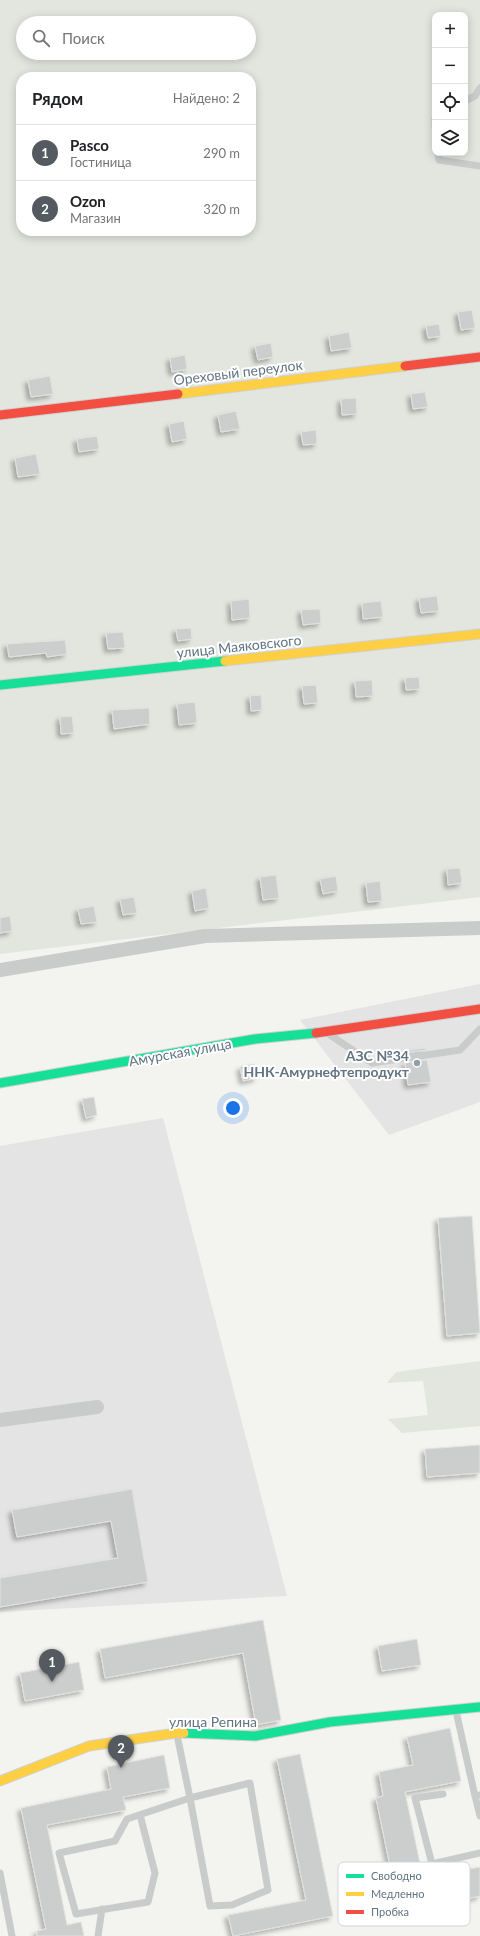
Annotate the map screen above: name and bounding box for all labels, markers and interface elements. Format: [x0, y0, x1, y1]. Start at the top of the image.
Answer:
map controls [432, 12, 468, 156]
button: + [432, 12, 468, 48]
search box [16, 16, 256, 60]
icon: search [30, 27, 52, 49]
text: Поиск [62, 29, 105, 47]
button: − [432, 48, 468, 84]
button: locate [432, 84, 468, 120]
text: Рядом [32, 88, 83, 109]
text: Найдено: 2 [173, 90, 240, 106]
button: layers [432, 120, 468, 156]
text: Pasco [70, 136, 109, 154]
text: 1 [41, 145, 49, 161]
text: 290 m [203, 145, 240, 161]
text: Гостиница [70, 154, 132, 170]
text: Ozon [70, 192, 106, 210]
text: 2 [41, 201, 49, 217]
text: 320 m [203, 201, 240, 217]
text: Магазин [70, 210, 121, 226]
street label: Ореховый переулок [173, 356, 304, 388]
street label: улица Маяковского [176, 631, 302, 661]
street label: Амурская улица [127, 1035, 233, 1069]
place label: АЗС №34 ННК-Амурнефтепродукт [243, 1047, 410, 1080]
marker: АЗС №34 ННК-Амурнефтепродукт [412, 1058, 422, 1068]
your location [223, 1098, 243, 1118]
pin: 1 [39, 1649, 65, 1682]
street label: улица Репина [169, 1713, 257, 1730]
pin: 2 [108, 1735, 134, 1768]
legend [338, 1862, 470, 1926]
text: Свободно [371, 1869, 422, 1882]
text: Медленно [371, 1887, 424, 1900]
text: Пробка [371, 1905, 409, 1918]

